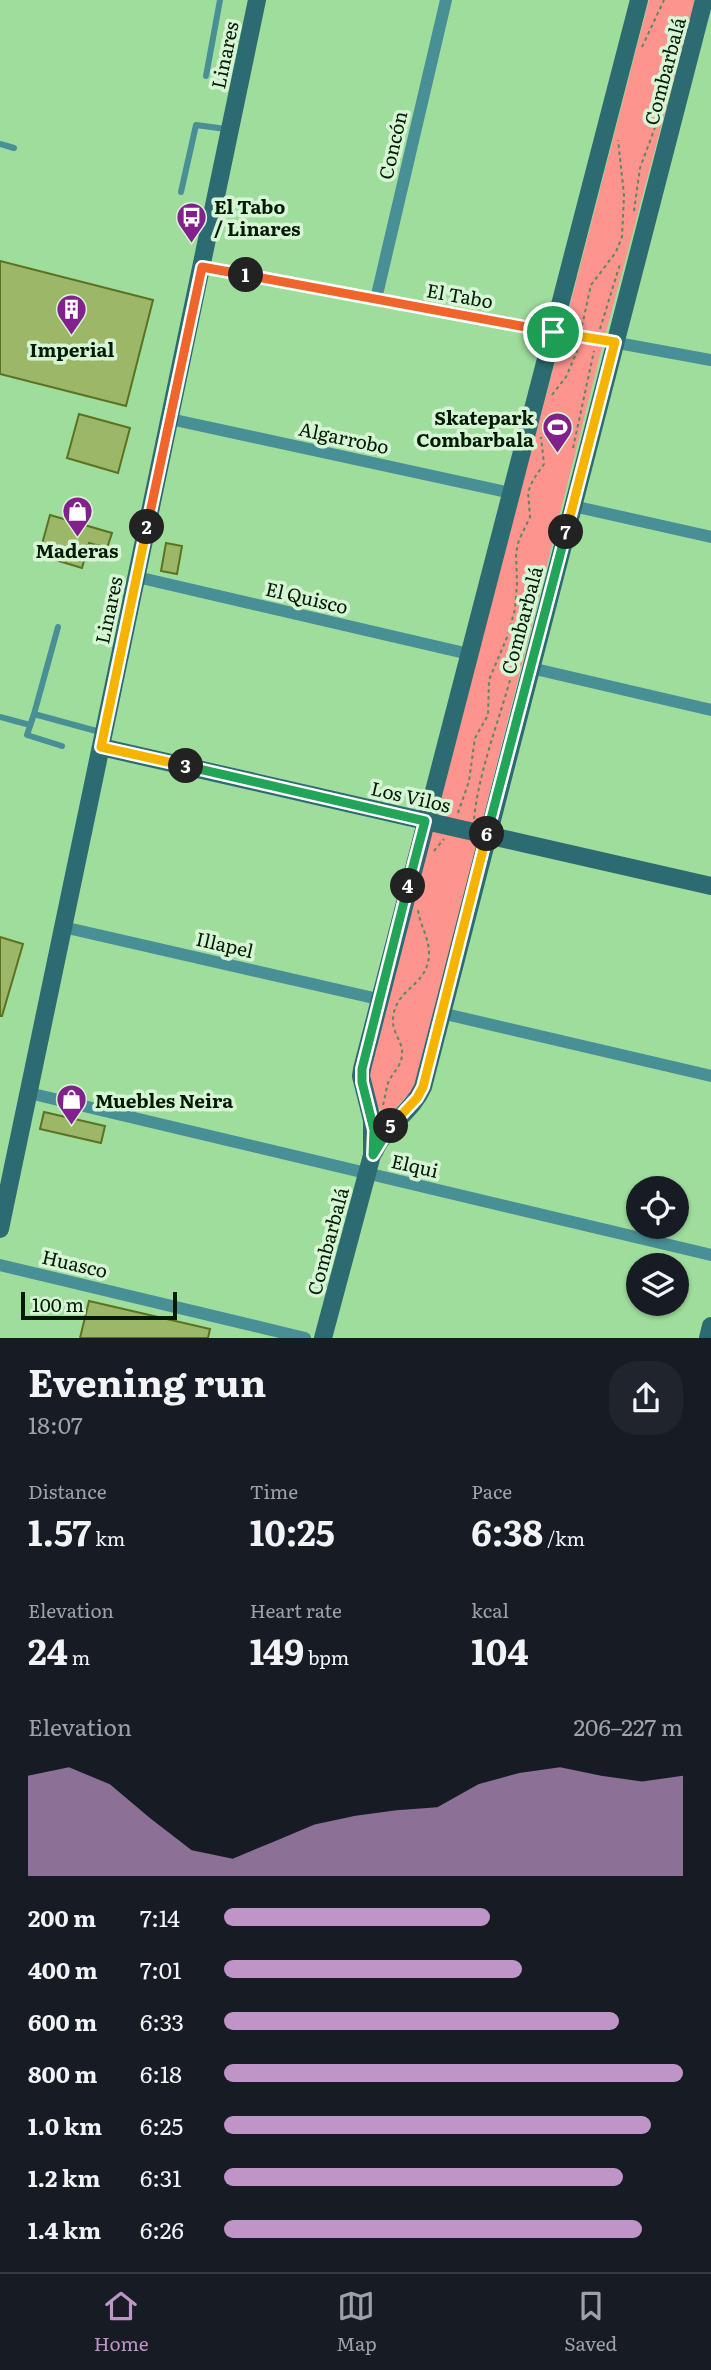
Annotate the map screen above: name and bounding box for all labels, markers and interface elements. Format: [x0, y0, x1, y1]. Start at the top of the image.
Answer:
street label: Combarbalá [636, 13, 692, 128]
street label: Linares [203, 18, 245, 91]
street label: Concón [371, 108, 413, 182]
place label: El Tabo / Linares [214, 192, 300, 242]
bus stop icon: El Tabo / Linares [174, 200, 208, 244]
pin: 1 [229, 258, 264, 292]
text: 1 [242, 260, 249, 288]
street label: El Tabo [424, 275, 496, 315]
building icon: Imperial [55, 293, 89, 337]
pin [523, 302, 583, 362]
icon: arrive [534, 313, 572, 351]
place label: Imperial [30, 335, 115, 363]
place label: Skatepark Combarbala [416, 403, 534, 453]
sports icon: Skatepark Combarbala [540, 411, 574, 455]
street label: Algarrobo [296, 414, 392, 460]
shop icon: Maderas [60, 494, 94, 538]
pin: 2 [130, 510, 164, 544]
text: 2 [141, 512, 152, 540]
pin: 7 [548, 514, 584, 550]
text: 7 [560, 517, 571, 545]
place label: Maderas [36, 536, 118, 564]
street label: Combarbalá [493, 562, 549, 677]
street label: Linares [87, 573, 129, 646]
street label: El Quisco [263, 574, 351, 620]
pin: 3 [168, 748, 204, 784]
text: 3 [180, 751, 191, 779]
street label: Los Vilos [368, 773, 454, 819]
pin: 6 [470, 816, 504, 852]
text: 6 [481, 819, 492, 847]
pin: 4 [390, 868, 426, 903]
text: 4 [402, 871, 413, 899]
street label: Illapel [193, 924, 257, 964]
shop icon: Muebles Neira [55, 1083, 89, 1127]
place label: Muebles Neira [95, 1086, 233, 1114]
pin: 5 [374, 1108, 408, 1144]
text: 5 [385, 1111, 396, 1139]
street label: Elqui [389, 1146, 441, 1184]
map controls [626, 1176, 689, 1316]
button: locate [626, 1176, 689, 1239]
street label: Combarbalá [299, 1183, 355, 1298]
street label: Huasco [39, 1242, 111, 1284]
button: layers [626, 1253, 689, 1316]
scale bar [21, 1288, 177, 1320]
text: 100 m [32, 1290, 84, 1318]
text: Evening run [28, 1352, 266, 1409]
button: share [609, 1361, 683, 1435]
text: 18:07 [28, 1407, 83, 1441]
text: Distance [28, 1477, 107, 1505]
text: Time [250, 1477, 298, 1505]
text: Pace [471, 1477, 512, 1505]
text: 1.57 [28, 1505, 91, 1557]
text: 10:25 [250, 1505, 335, 1557]
text: 6:38 [471, 1505, 543, 1557]
text: km [91, 1524, 125, 1552]
text: /km [543, 1524, 585, 1552]
text: Elevation [28, 1596, 114, 1624]
text: Heart rate [250, 1596, 342, 1624]
text: kcal [471, 1596, 509, 1624]
text: 24 [28, 1624, 68, 1676]
text: 149 [250, 1624, 304, 1676]
text: 104 [471, 1624, 528, 1676]
text: m [68, 1643, 90, 1671]
text: bpm [304, 1643, 349, 1671]
text: Elevation [28, 1709, 132, 1743]
text: 206–227 m [573, 1709, 683, 1743]
text: 200 m [28, 1900, 96, 1934]
text: 7:14 [140, 1900, 180, 1934]
text: 400 m [28, 1952, 98, 1986]
text: 7:01 [140, 1952, 182, 1986]
text: 600 m [28, 2004, 97, 2038]
text: 6:33 [140, 2004, 184, 2038]
text: 800 m [28, 2056, 97, 2090]
text: 6:18 [140, 2056, 182, 2090]
text: 1.0 km [28, 2108, 102, 2142]
text: 6:25 [140, 2108, 183, 2142]
text: 1.2 km [28, 2160, 100, 2194]
text: 6:31 [140, 2160, 182, 2194]
text: 1.4 km [28, 2212, 101, 2246]
text: 6:26 [140, 2212, 184, 2246]
tab: Home [94, 2287, 149, 2357]
tab: Map [336, 2287, 377, 2357]
tab: Saved [564, 2287, 617, 2357]

